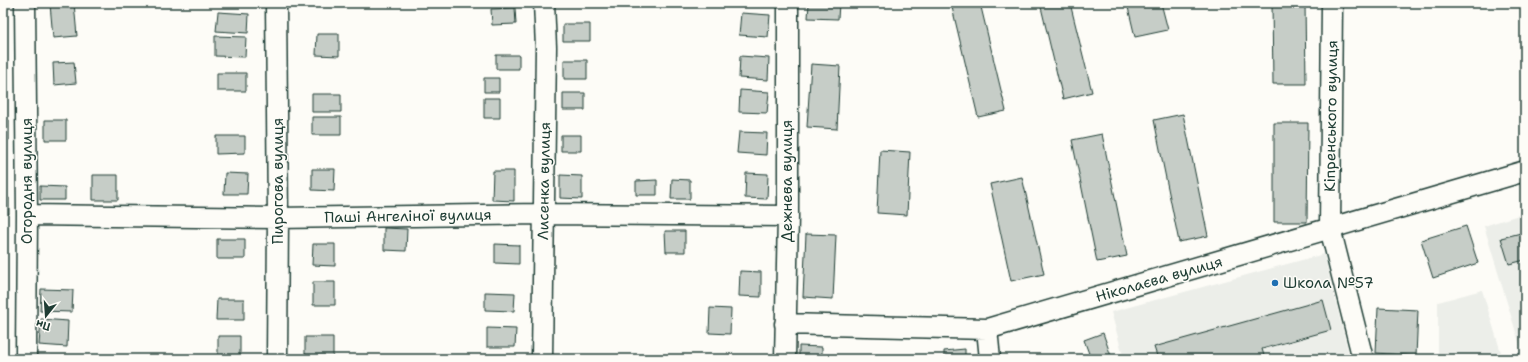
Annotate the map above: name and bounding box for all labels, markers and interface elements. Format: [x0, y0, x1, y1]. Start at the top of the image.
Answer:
street label: Кіпренського вулиця [1320, 40, 1342, 192]
street label: Огородня вулиця [17, 118, 37, 244]
street label: Пирогова вулиця [268, 118, 288, 244]
street label: Дежнева вулиця [777, 120, 797, 242]
street label: Лисенка вулиця [533, 122, 555, 240]
street label: Паші Ангеліної вулиця [324, 205, 492, 227]
street label: Ніколаєва вулиця [1093, 251, 1225, 307]
place label: Школа №57 [1283, 273, 1374, 293]
marker: Школа №57 [1270, 278, 1280, 288]
north arrow [26, 296, 66, 336]
text: Пн [34, 316, 52, 334]

